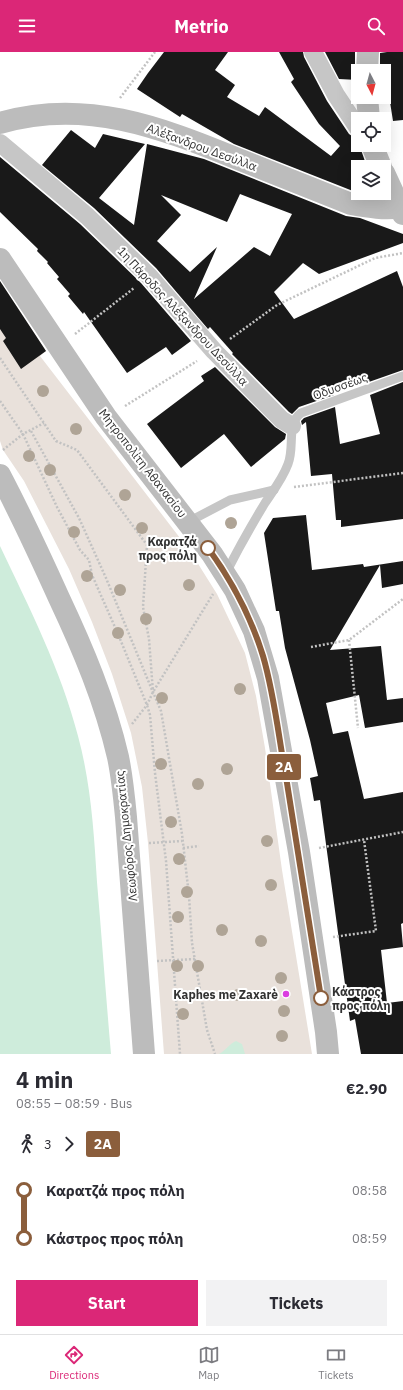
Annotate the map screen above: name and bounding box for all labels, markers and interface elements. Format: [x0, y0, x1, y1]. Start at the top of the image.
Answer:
icon: menu [16, 15, 38, 37]
text: Metrio [174, 15, 229, 38]
icon: search [365, 15, 387, 37]
north arrow [351, 64, 391, 104]
map controls [351, 64, 391, 200]
button: locate [351, 112, 391, 152]
street label: Αλέξανδρου Δεσύλλα [145, 120, 259, 174]
button: layers [351, 160, 391, 200]
street label: 1η Πάροδος Αλέξανδρου Δεσύλλα [115, 243, 252, 389]
street label: Οδυσσέως [311, 369, 369, 403]
street label: Μητροπολίτη Αθανασίου [96, 406, 190, 520]
place label: Καρατζά προς πόλη [138, 534, 197, 563]
marker: Καρατζά προς πόλη [200, 540, 216, 556]
line badge: 2Α [266, 754, 302, 780]
text: 2Α [275, 758, 293, 776]
street label: Λεωφόρος Δημοκρατίας [112, 770, 140, 902]
place label: Κάστρος προς πόλη [332, 984, 391, 1013]
place label: Kaphes me Zaxarè [173, 987, 278, 1002]
marker: Kaphes me Zaxarè [281, 989, 291, 999]
marker: Κάστρος προς πόλη [313, 990, 329, 1006]
text: 4 min [16, 1065, 73, 1094]
text: €2.90 [346, 1079, 387, 1098]
text: 08:55 – 08:59 · Bus [16, 1095, 132, 1112]
icon: walk [16, 1133, 38, 1155]
icon: forward [58, 1133, 80, 1155]
text: 2Α [94, 1135, 112, 1153]
text: 3 [44, 1136, 52, 1153]
text: Καρατζά προς πόλη [46, 1181, 185, 1200]
text: 08:58 [352, 1182, 387, 1199]
text: Κάστρος προς πόλη [46, 1229, 184, 1248]
text: 08:59 [352, 1230, 387, 1247]
button: Start [16, 1280, 198, 1326]
button: Tickets [206, 1280, 387, 1326]
tab: Directions [49, 1344, 99, 1382]
tab: Map [198, 1344, 220, 1382]
tab: Tickets [318, 1344, 354, 1382]

